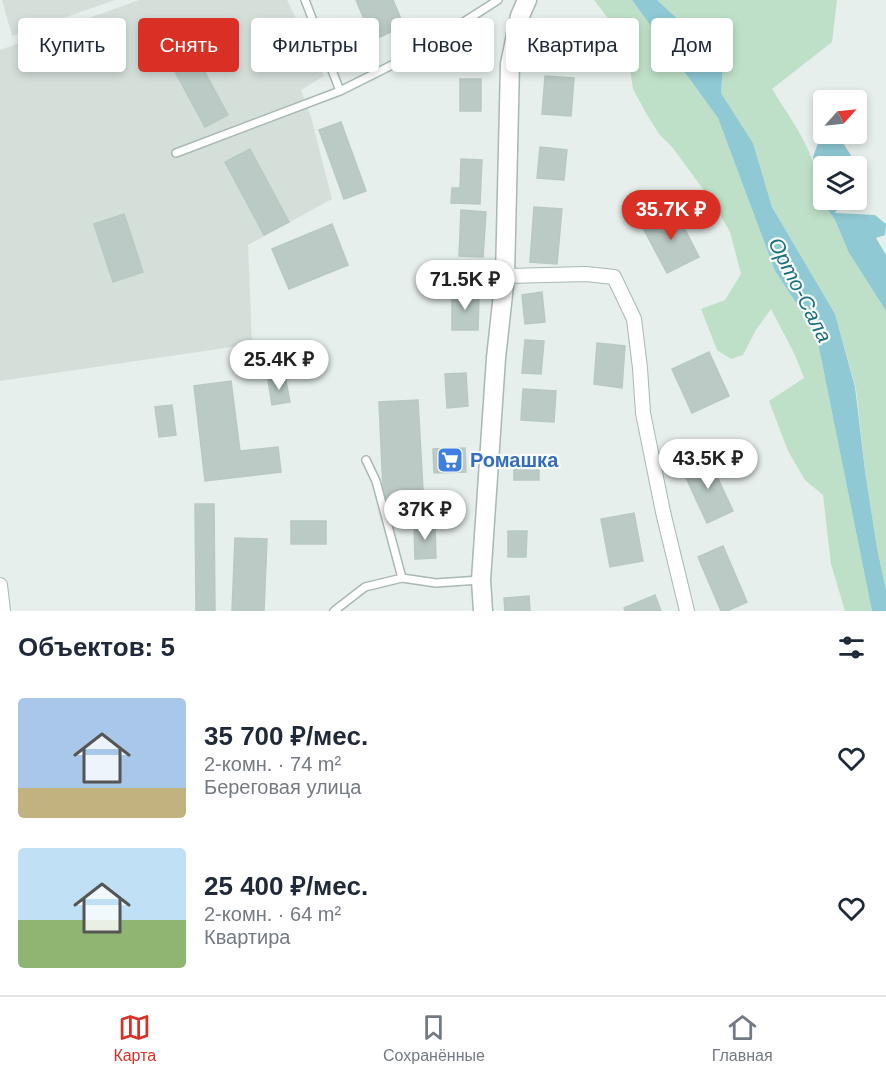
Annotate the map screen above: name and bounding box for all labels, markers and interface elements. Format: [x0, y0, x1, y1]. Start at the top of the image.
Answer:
chip: Купить [18, 18, 126, 72]
chip: Снять [138, 18, 239, 72]
chip: Фильтры [251, 18, 379, 72]
chip: Новое [391, 18, 494, 72]
chip: Квартира [506, 18, 639, 72]
chip: Дом [651, 18, 733, 72]
north arrow [813, 90, 867, 144]
map controls [813, 90, 867, 210]
button: layers [813, 156, 867, 210]
pin: 35.7K ₽ [616, 190, 726, 241]
text: 35.7K ₽ [636, 198, 706, 220]
water label: Орто-Сала [764, 234, 837, 346]
pin: 71.5K ₽ [410, 260, 520, 311]
text: 71.5K ₽ [430, 268, 500, 290]
pin: 25.4K ₽ [224, 340, 334, 391]
text: 25.4K ₽ [244, 348, 314, 370]
pin: 43.5K ₽ [653, 439, 763, 490]
supermarket icon: Ромашка [435, 445, 465, 475]
text: 43.5K ₽ [673, 447, 743, 469]
place label: Ромашка [470, 449, 559, 471]
pin: 37K ₽ [383, 490, 467, 541]
text: 37K ₽ [398, 498, 452, 520]
icon: filters [835, 631, 868, 664]
text: Объектов: 5 [18, 632, 175, 662]
text: 35 700 ₽/мес. [204, 721, 368, 751]
icon: home [66, 722, 138, 794]
icon: heart [835, 742, 868, 775]
text: 2-комн. · 74 m² [204, 753, 341, 775]
text: Береговая улица [204, 776, 361, 798]
text: 25 400 ₽/мес. [204, 871, 368, 901]
icon: home [66, 872, 138, 944]
icon: heart [835, 892, 868, 925]
text: 2-комн. · 64 m² [204, 903, 341, 925]
text: Квартира [204, 926, 290, 948]
tab: Карта [113, 1011, 156, 1065]
tab: Сохранённые [383, 1011, 485, 1065]
tab: Главная [712, 1011, 773, 1065]

